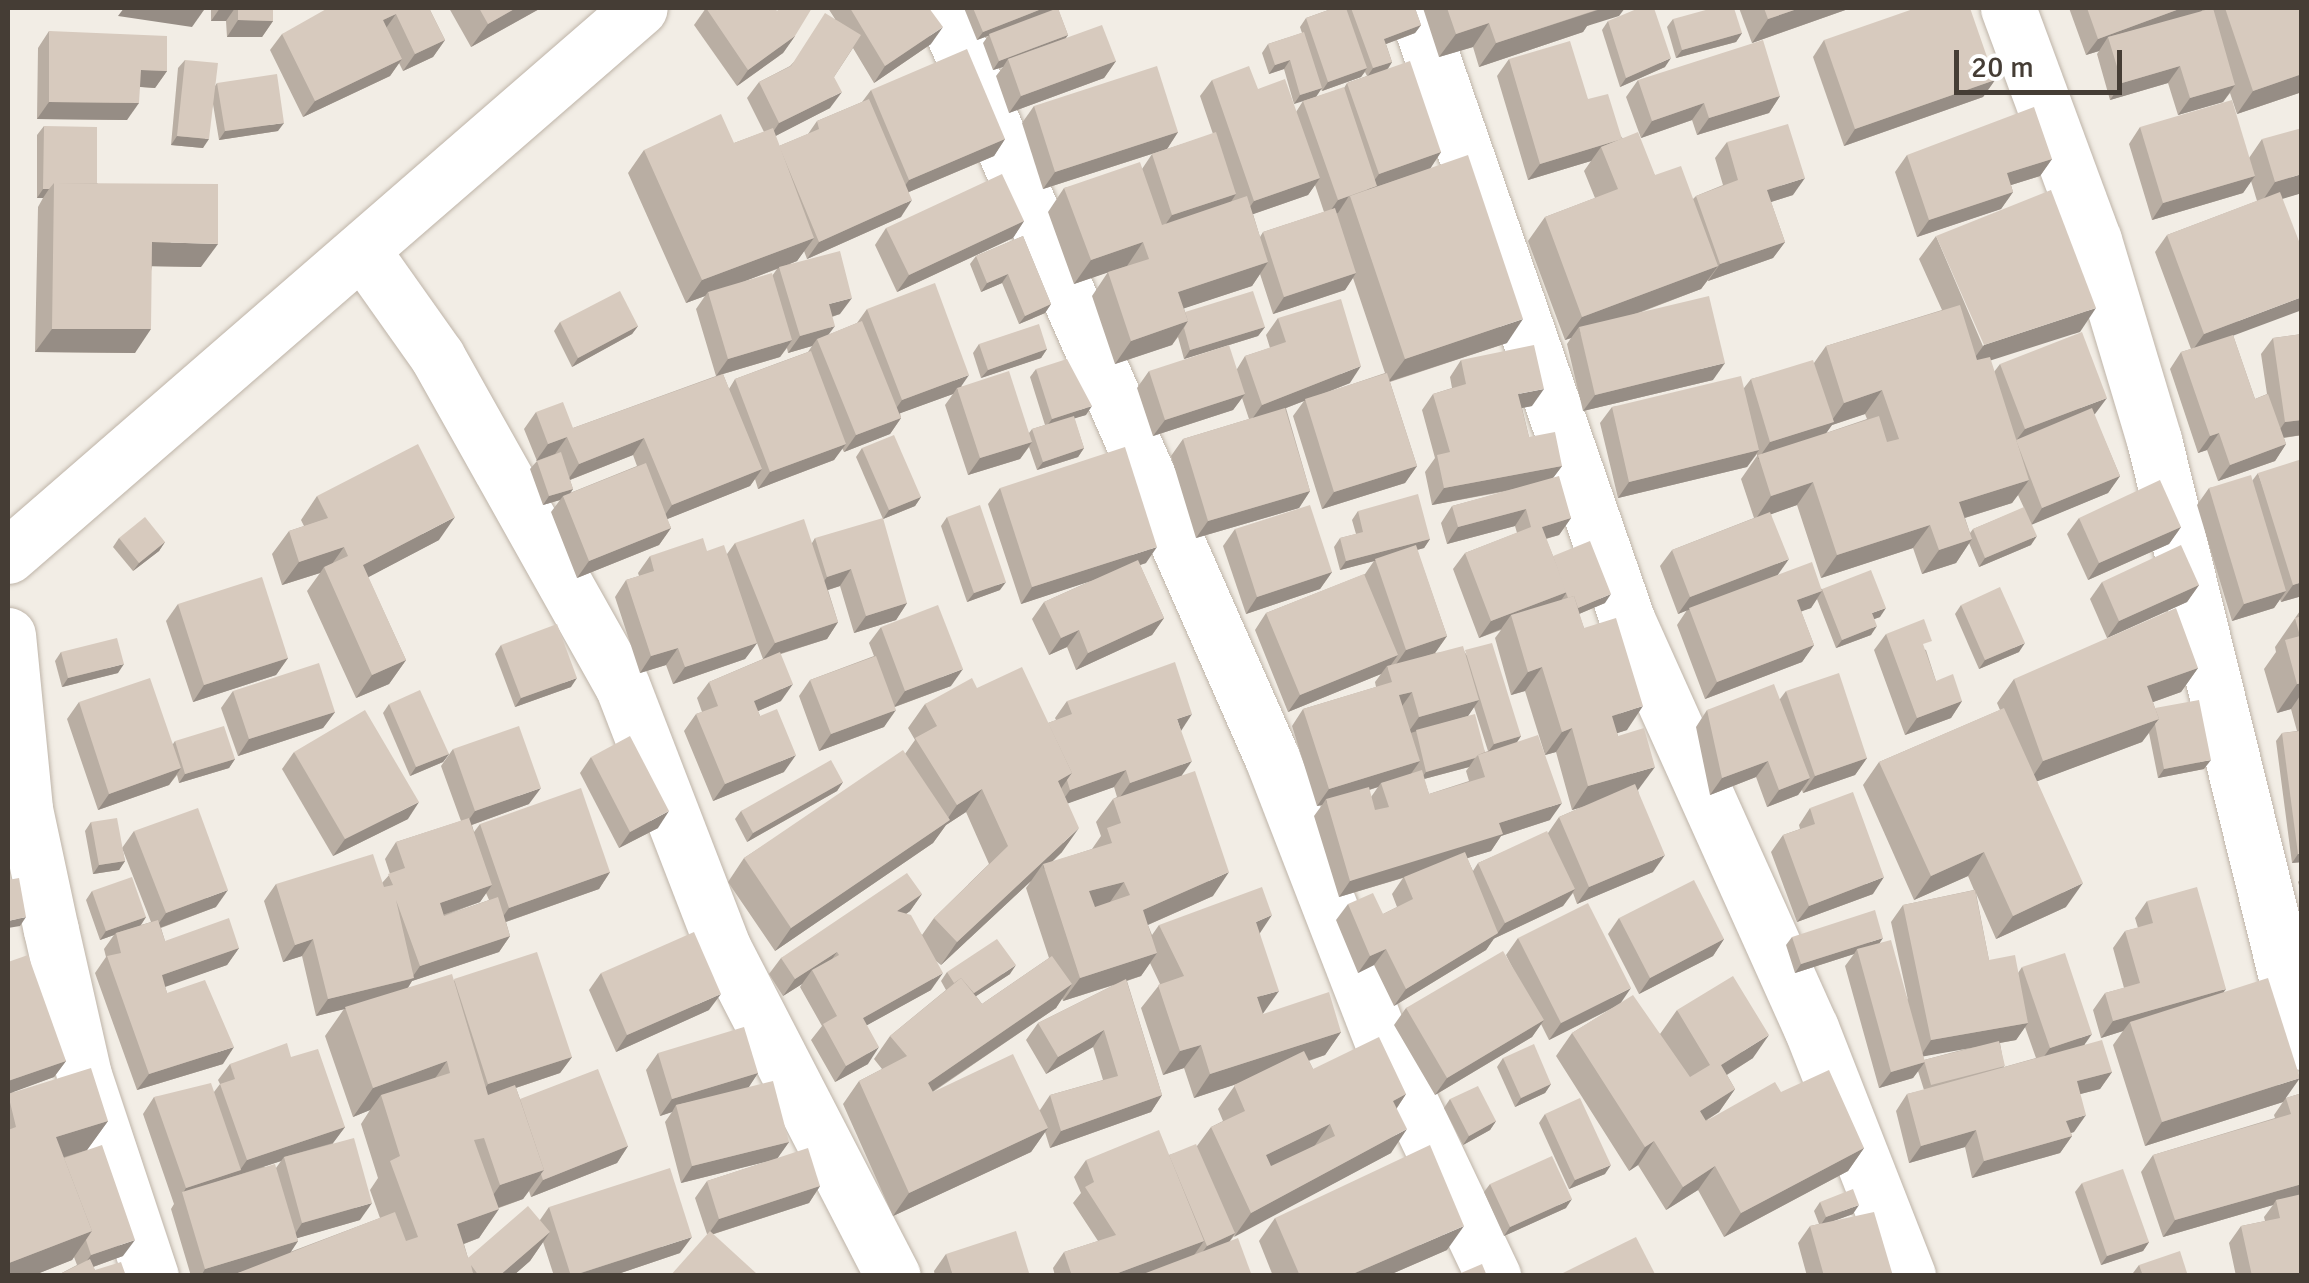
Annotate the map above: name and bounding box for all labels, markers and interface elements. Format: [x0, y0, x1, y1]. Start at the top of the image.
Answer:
scale bar [1959, 30, 2126, 92]
text: 20 m [1971, 49, 2034, 86]

